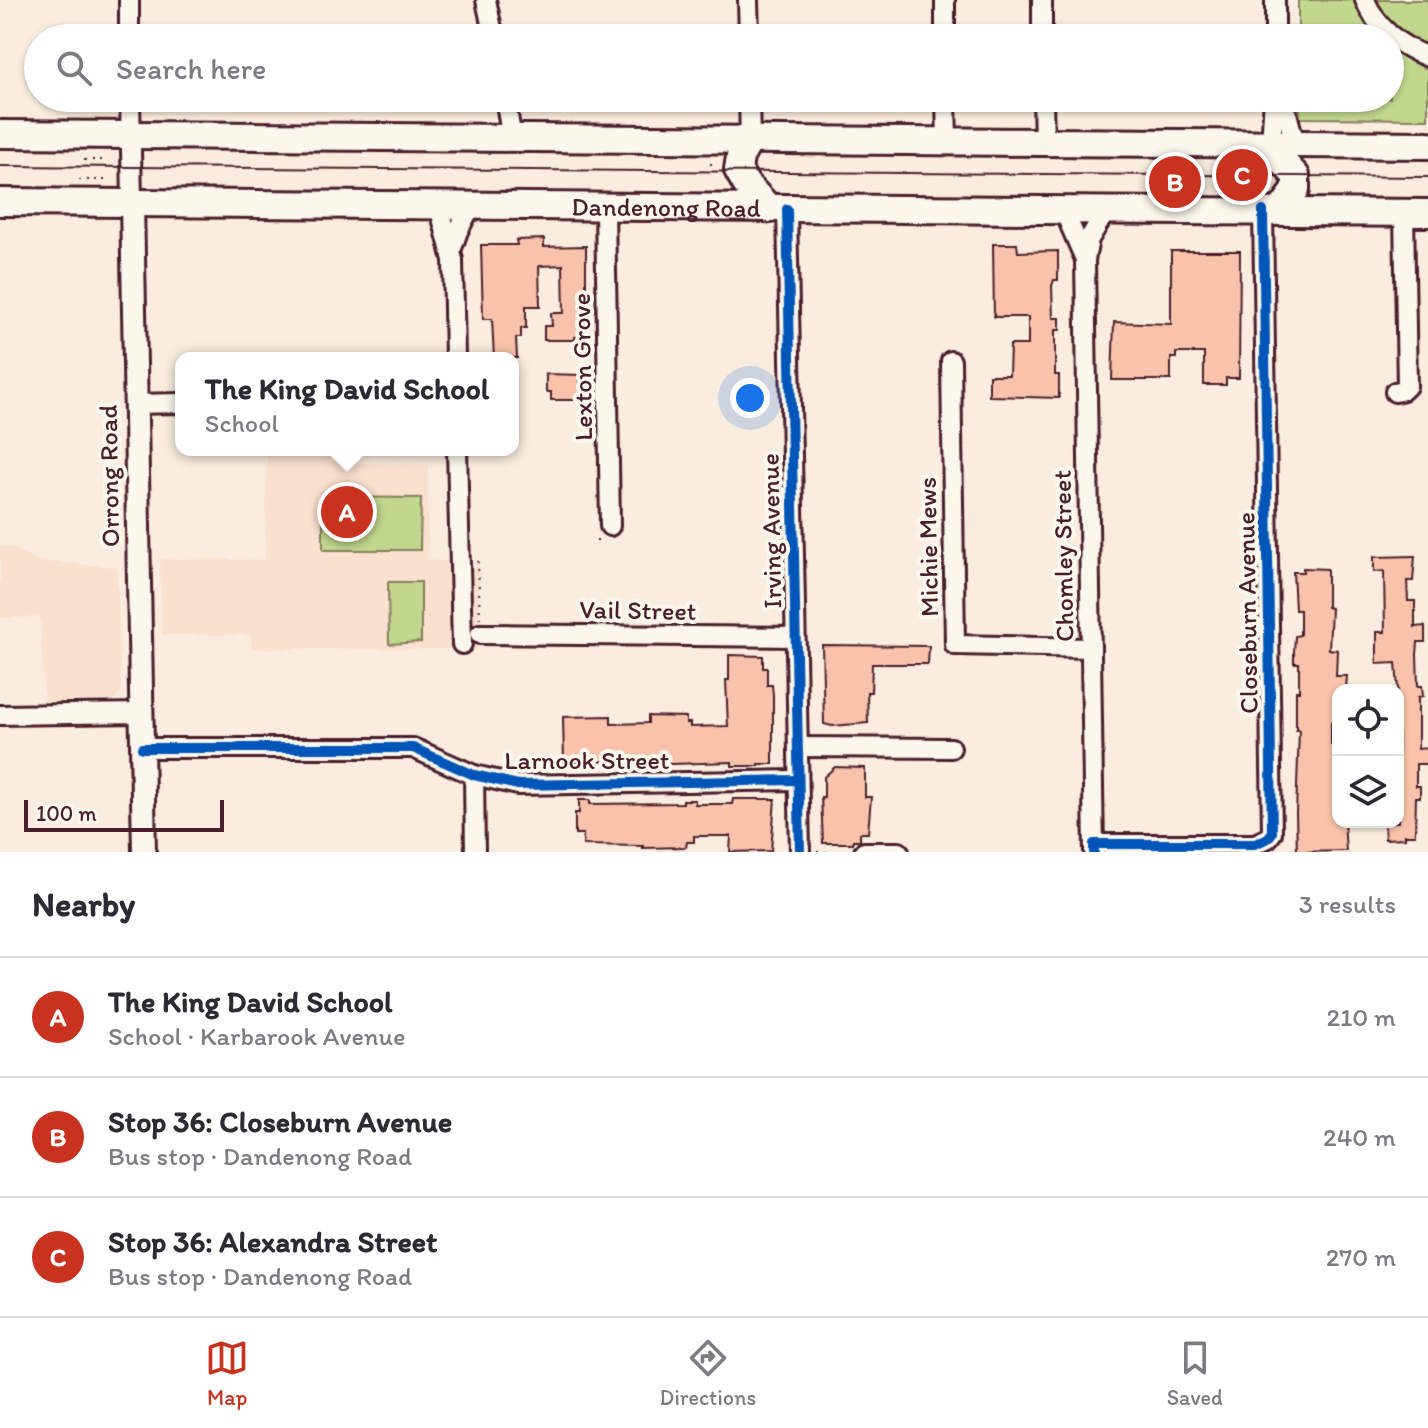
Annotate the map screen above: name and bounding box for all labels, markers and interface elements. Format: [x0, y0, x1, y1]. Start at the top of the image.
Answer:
search box [24, 24, 1404, 112]
icon: search [52, 46, 96, 90]
text: Search here [116, 50, 266, 87]
pin: C [1216, 145, 1268, 205]
pin: B [1149, 152, 1201, 212]
street label: Dandenong Road [571, 190, 761, 224]
street label: Lexton Grove [565, 293, 599, 441]
popup [175, 352, 519, 456]
text: The King David School [205, 370, 489, 407]
your location [730, 378, 770, 418]
street label: Orrong Road [92, 404, 126, 548]
text: School [205, 407, 279, 439]
street label: Irving Avenue [754, 453, 788, 609]
street label: Chomley Street [1045, 469, 1080, 642]
street label: Michie Mews [911, 477, 945, 617]
pin: A [321, 482, 373, 542]
street label: Closeburn Avenue [1229, 512, 1265, 714]
street label: Vail Street [579, 593, 697, 627]
map controls [1332, 684, 1404, 828]
button: locate [1332, 684, 1404, 756]
street label: Larnook Street [504, 744, 670, 776]
button: layers [1332, 756, 1404, 828]
scale bar [24, 796, 224, 832]
text: 100 m [36, 800, 97, 827]
text: Nearby [32, 884, 135, 925]
text: 3 results [1299, 888, 1396, 920]
text: The King David School [108, 983, 392, 1020]
text: A [50, 1001, 66, 1033]
text: 210 m [1327, 1001, 1396, 1033]
text: School · Karbarook Avenue [108, 1020, 405, 1052]
text: Stop 36: Closeburn Avenue [108, 1103, 452, 1140]
text: B [50, 1121, 66, 1153]
text: 240 m [1323, 1121, 1396, 1153]
text: Bus stop · Dandenong Road [108, 1140, 412, 1172]
text: Stop 36: Alexandra Street [108, 1223, 437, 1260]
text: C [50, 1241, 66, 1273]
text: 270 m [1326, 1241, 1396, 1273]
text: Bus stop · Dandenong Road [108, 1260, 412, 1292]
tab: Map [205, 1336, 249, 1411]
tab: Directions [660, 1336, 756, 1411]
tab: Saved [1167, 1336, 1223, 1411]

